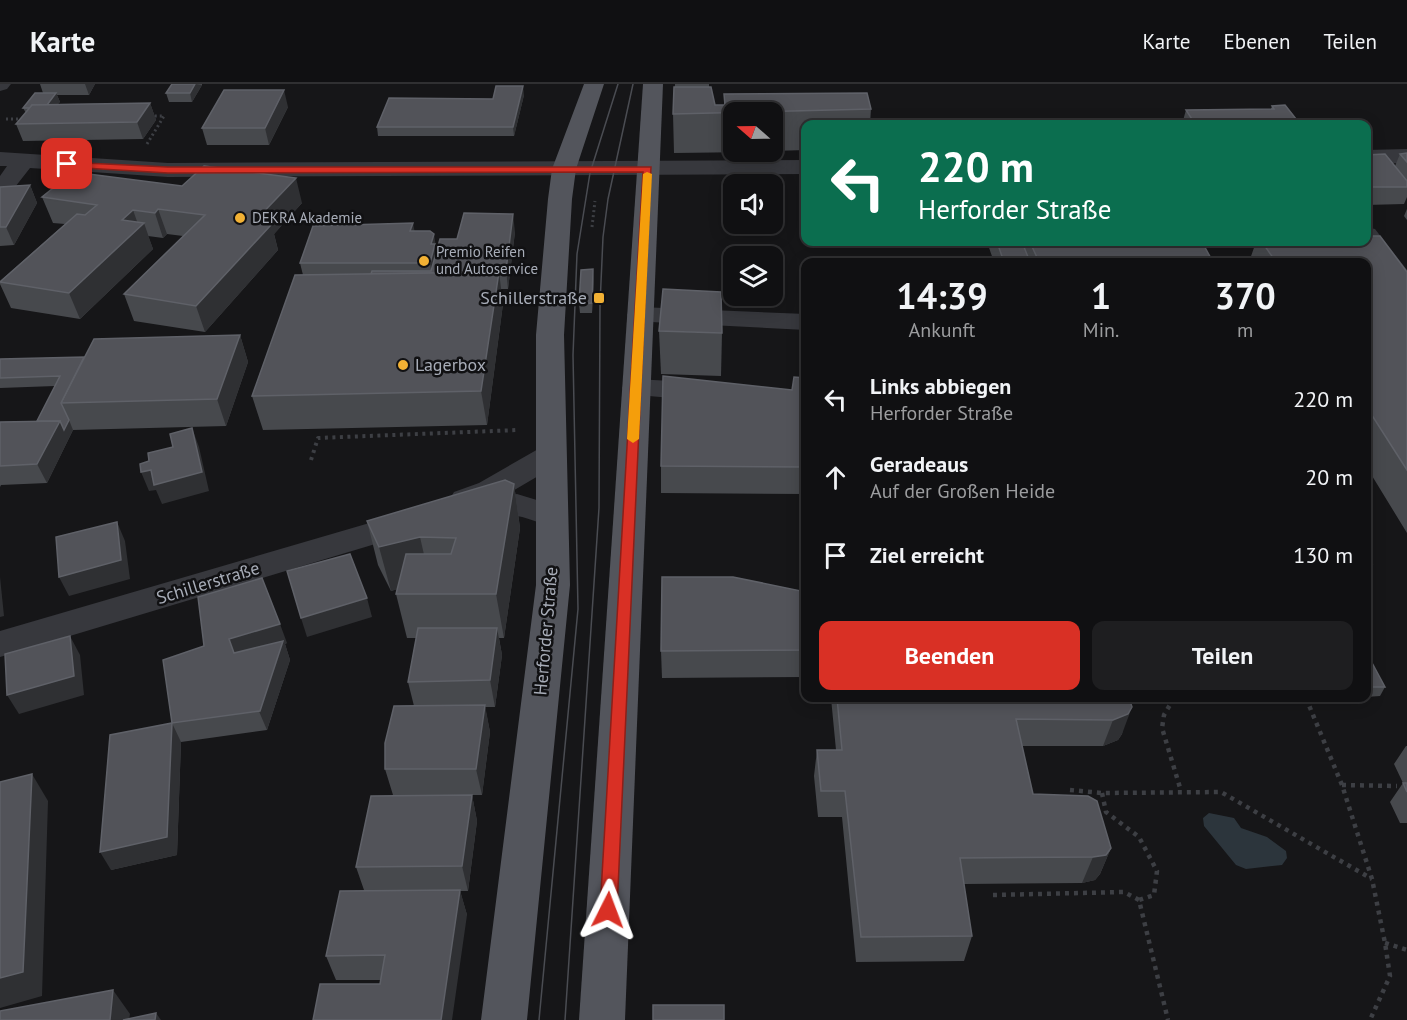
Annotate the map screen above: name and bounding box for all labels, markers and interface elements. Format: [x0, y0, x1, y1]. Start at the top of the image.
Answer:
text: Karte [30, 23, 95, 60]
text: Karte [1143, 28, 1191, 55]
text: Ebenen [1224, 28, 1290, 55]
text: Teilen [1323, 28, 1377, 55]
north arrow [723, 102, 783, 162]
map controls [723, 102, 783, 306]
pin [41, 138, 92, 189]
text: 220 m [918, 139, 1034, 194]
icon: left [819, 144, 897, 222]
icon: arrive [50, 147, 83, 180]
button: sound [723, 174, 783, 234]
text: Herforder Straße [918, 192, 1111, 226]
place label: DEKRA Akademie [252, 208, 362, 227]
marker: DEKRA Akademie [233, 211, 247, 225]
place label: Premio Reifen und Autoservice [436, 242, 538, 278]
button: layers [723, 246, 783, 306]
marker: Premio Reifen und Autoservice [417, 254, 431, 268]
text: 14:39 [896, 272, 988, 319]
text: 1 [1091, 272, 1111, 319]
text: 370 [1215, 272, 1276, 319]
place label: Schillerstraße [480, 286, 587, 309]
marker: Schillerstraße [592, 291, 606, 305]
text: Ankunft [909, 317, 975, 343]
text: Min. [1083, 317, 1119, 343]
text: m [1237, 317, 1253, 343]
place label: Lagerbox [415, 353, 486, 376]
marker: Lagerbox [396, 358, 410, 372]
text: Links abbiegen [870, 372, 1011, 400]
icon: left [819, 383, 852, 416]
text: 220 m [1293, 385, 1353, 413]
text: Herforder Straße [870, 400, 1013, 426]
text: Geradeaus [870, 450, 968, 478]
icon: ahead [819, 461, 852, 494]
text: 20 m [1305, 463, 1353, 491]
text: Auf der Großen Heide [870, 478, 1055, 504]
icon: arrive [819, 539, 852, 572]
text: Ziel erreicht [870, 541, 984, 569]
text: 130 m [1293, 541, 1353, 569]
street label: Schillerstraße [153, 556, 262, 609]
street label: Herforder Straße [528, 566, 563, 696]
button: Beenden [819, 621, 1080, 690]
button: Teilen [1092, 621, 1353, 690]
position arrow [576, 878, 640, 942]

